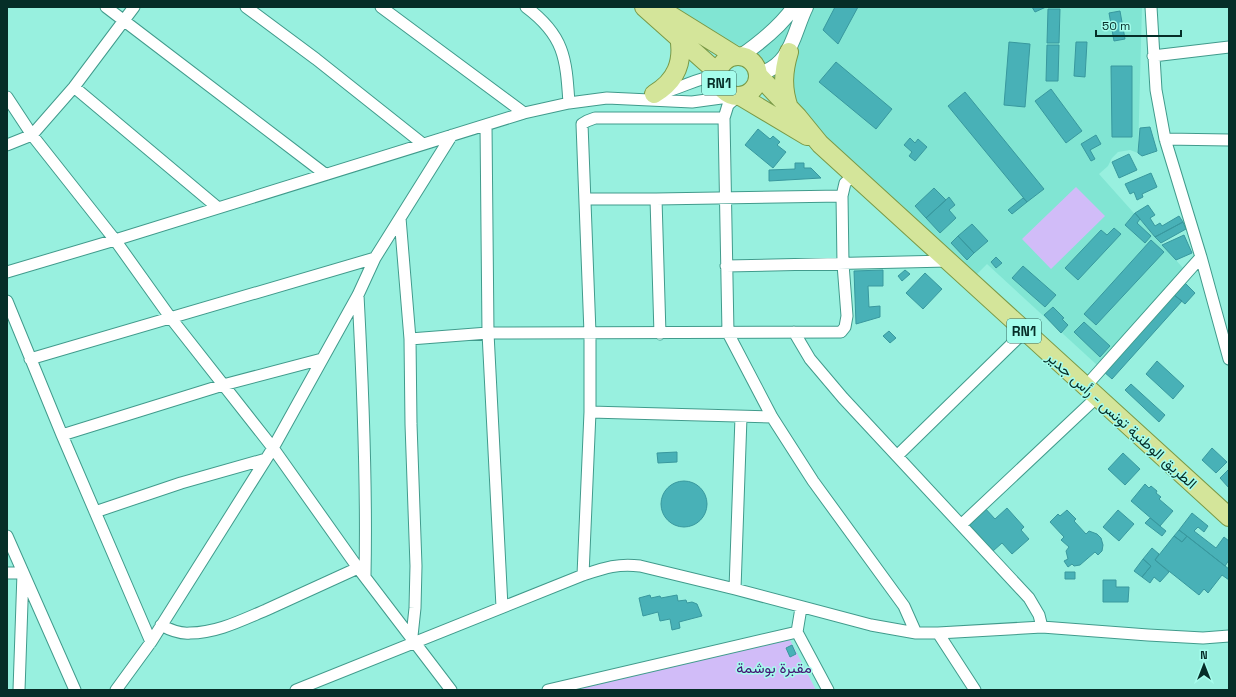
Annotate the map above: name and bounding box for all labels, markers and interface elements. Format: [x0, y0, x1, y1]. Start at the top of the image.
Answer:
scale bar [1096, 12, 1181, 38]
text: 50 m [1102, 18, 1130, 34]
road number: RN1 [702, 71, 736, 95]
road number: RN1 [1007, 319, 1041, 343]
street label: الطريق الوطنية تونس - رأس جدير [1041, 347, 1201, 493]
north arrow [1184, 645, 1224, 685]
text: N [1200, 648, 1208, 662]
park label: مقبرة بوشمة [736, 658, 812, 677]

